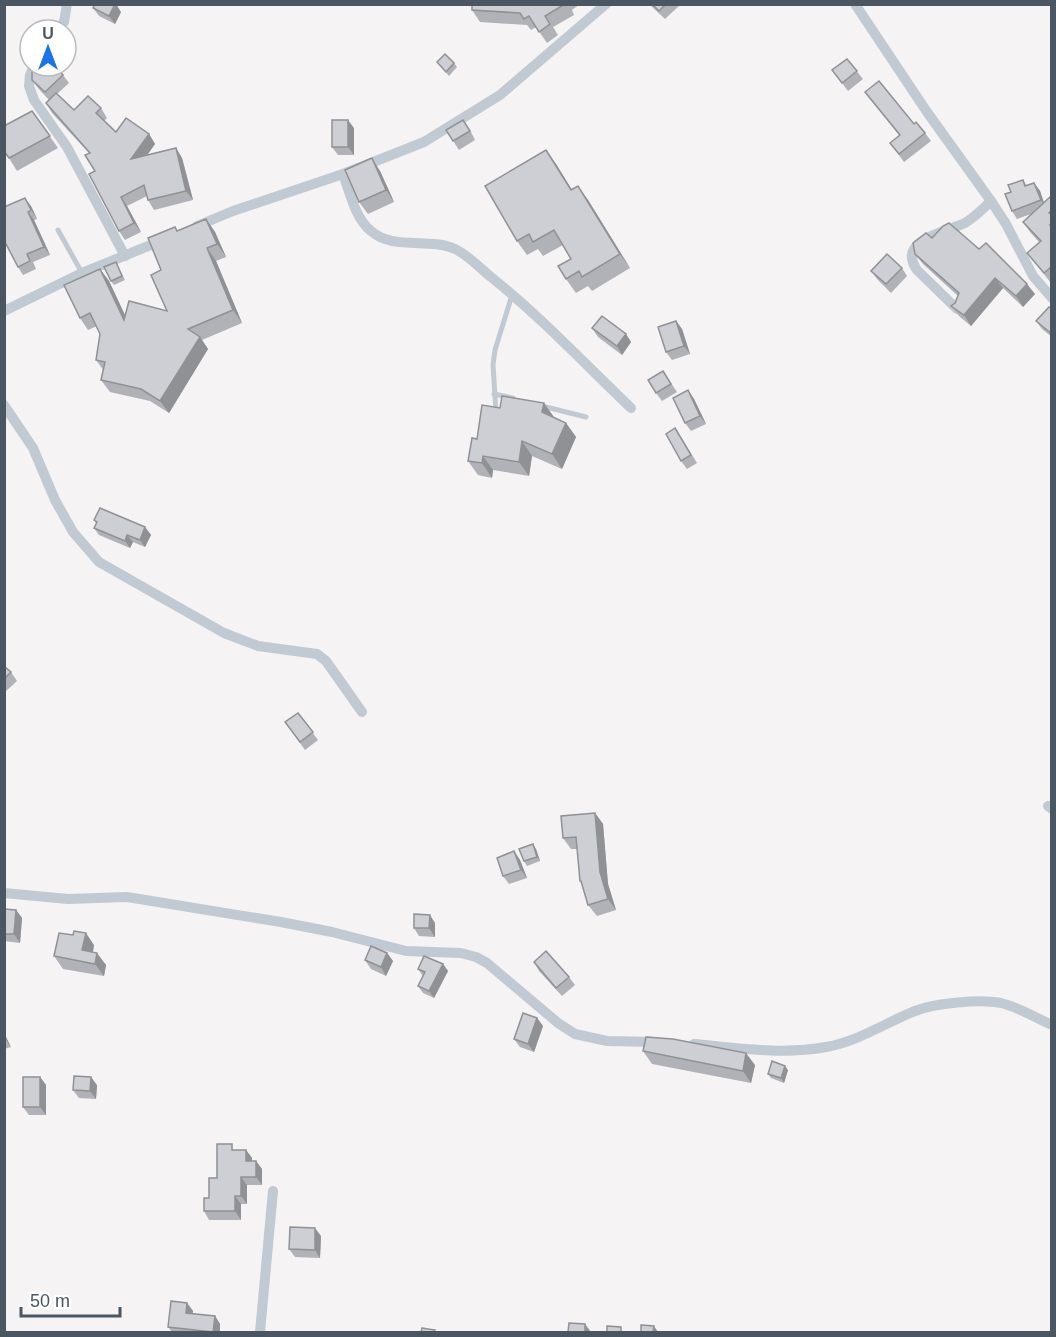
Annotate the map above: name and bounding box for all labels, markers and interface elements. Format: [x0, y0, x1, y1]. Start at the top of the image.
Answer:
north arrow [18, 18, 78, 78]
text: U [42, 25, 54, 42]
scale bar [21, 1280, 120, 1318]
text: 50 m [30, 1291, 70, 1311]

